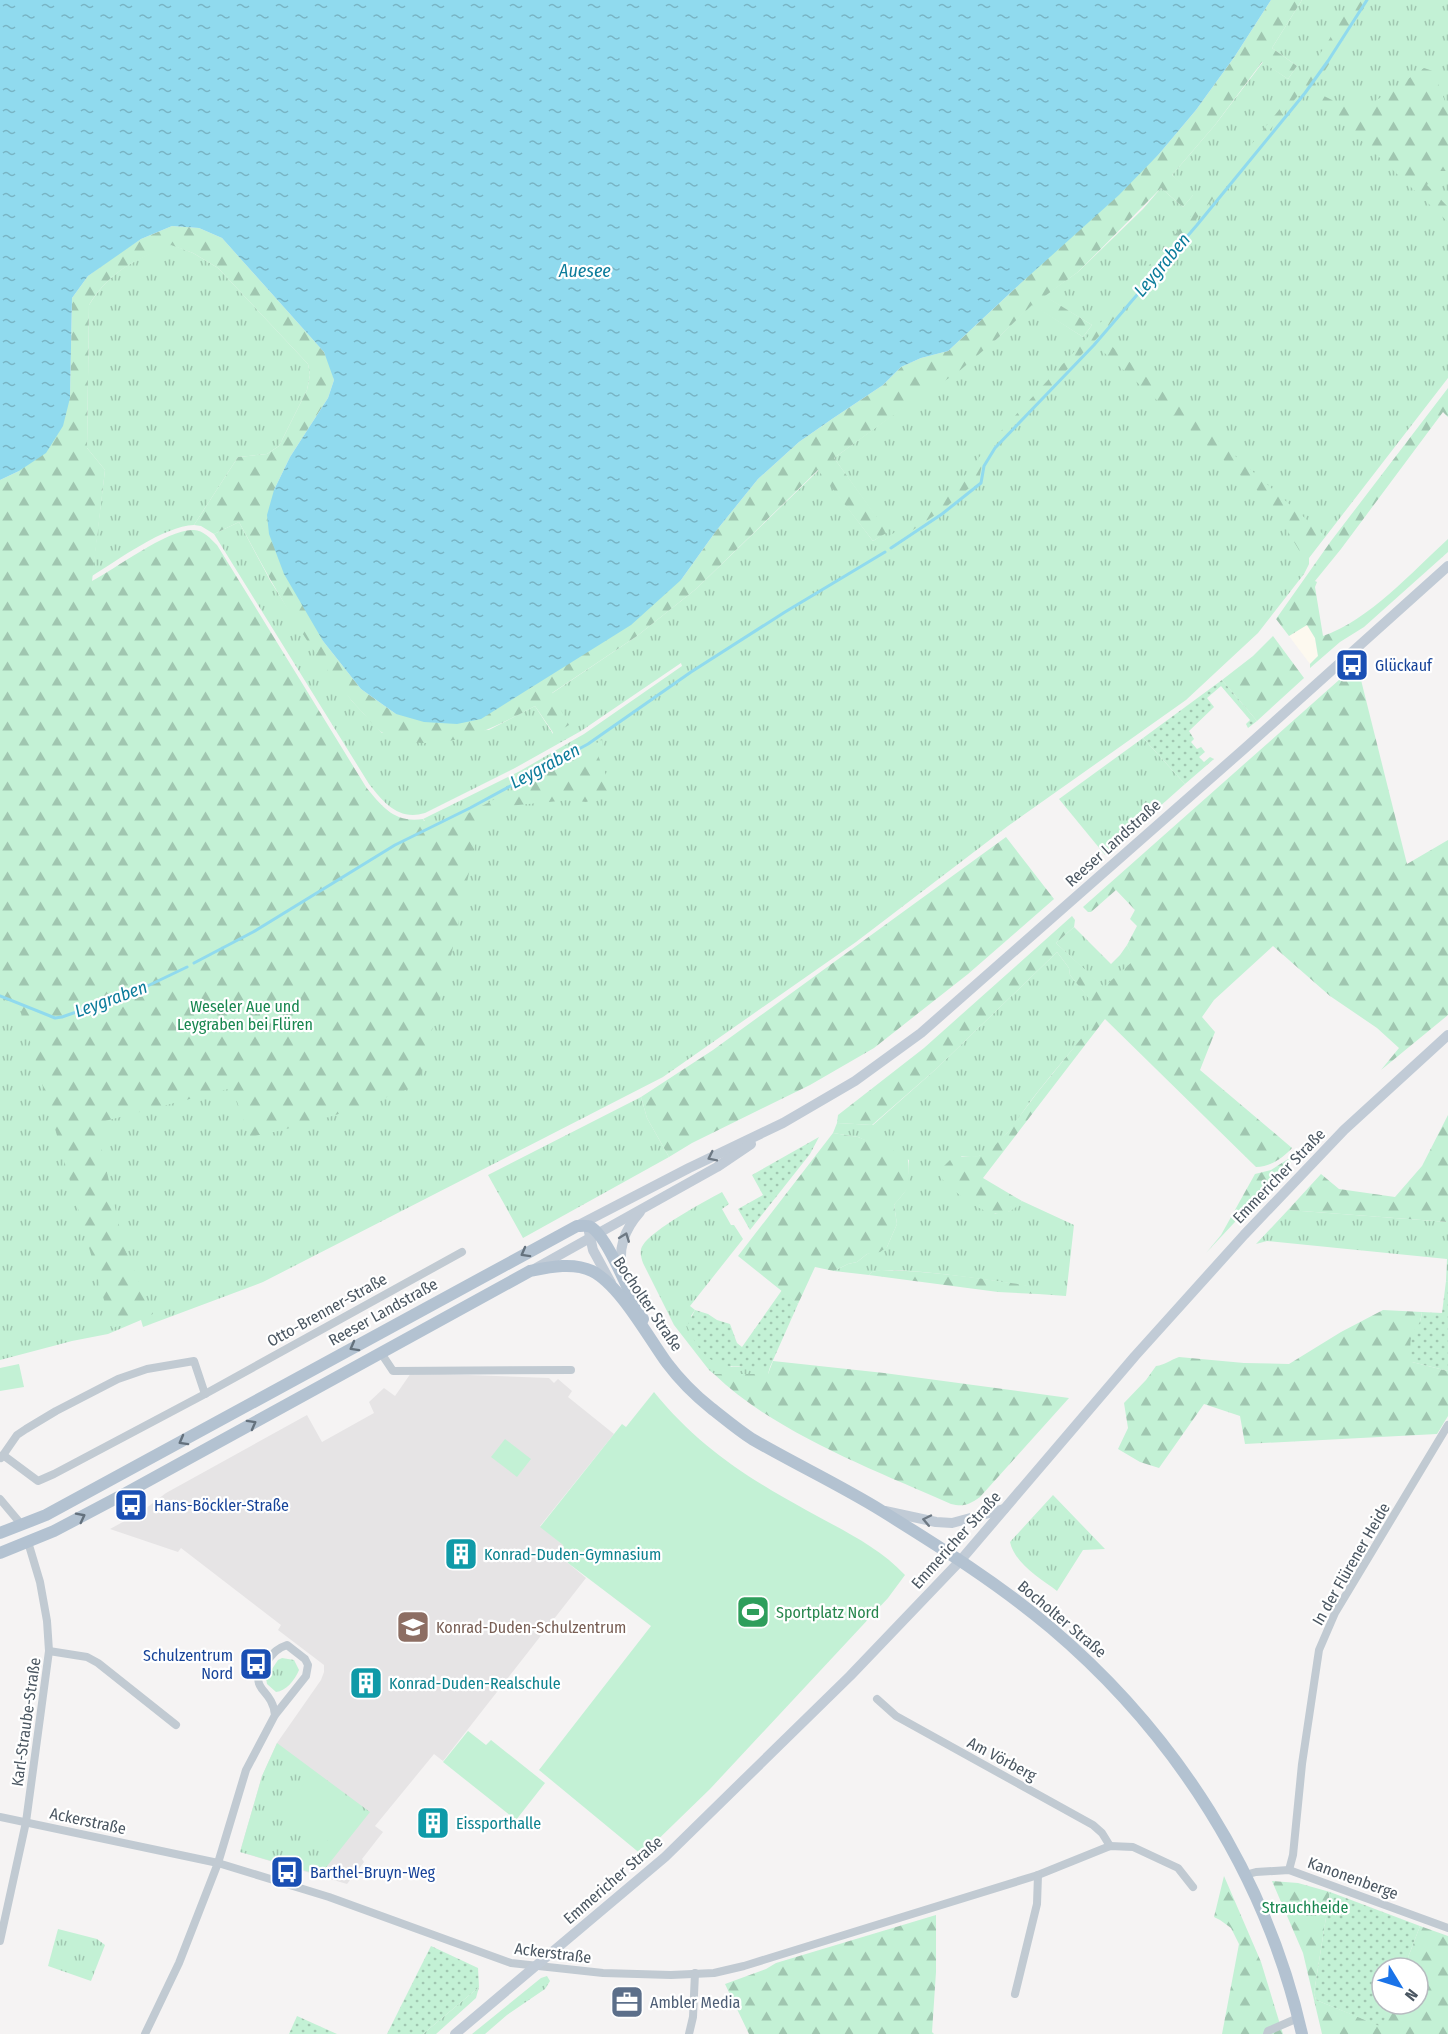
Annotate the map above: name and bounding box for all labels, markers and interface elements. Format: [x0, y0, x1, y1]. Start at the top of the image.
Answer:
water label: Leygraben [1129, 229, 1195, 301]
water label: Auesee [558, 260, 611, 282]
bus stop icon: Glückauf [1334, 647, 1370, 683]
place label: Glückauf [1375, 656, 1433, 675]
water label: Leygraben [506, 738, 584, 794]
street label: Reeser Landstraße [1061, 795, 1165, 891]
water label: Leygraben [72, 976, 150, 1022]
park label: Weseler Aue und Leygraben bei Flüren [177, 997, 313, 1034]
street label: Emmericher Straße [1229, 1125, 1329, 1227]
one-way arrow [707, 1149, 718, 1161]
one-way arrow [618, 1232, 631, 1242]
one-way arrow [521, 1246, 532, 1257]
street label: Bocholter Straße [609, 1253, 687, 1355]
street label: Otto-Brenner-Straße [264, 1269, 390, 1351]
street label: Reeser Landstraße [325, 1274, 441, 1350]
one-way arrow [350, 1340, 360, 1351]
one-way arrow [246, 1420, 257, 1431]
one-way arrow [179, 1434, 190, 1445]
bus stop icon: Hans-Böckler-Straße [113, 1487, 149, 1523]
street label: Emmericher Straße [907, 1487, 1005, 1593]
place label: Hans-Böckler-Straße [154, 1496, 289, 1515]
street label: In der Flürener Heide [1308, 1499, 1394, 1629]
one-way arrow [75, 1513, 85, 1524]
one-way arrow [923, 1514, 933, 1527]
building icon: Konrad-Duden-Gymnasium [443, 1536, 479, 1572]
place label: Konrad-Duden-Gymnasium [484, 1545, 661, 1564]
street label: Bocholter Straße [1014, 1576, 1110, 1662]
sports icon: Sportplatz Nord [735, 1594, 771, 1630]
place label: Sportplatz Nord [776, 1603, 879, 1622]
school or university icon: Konrad-Duden-Schulzentrum [395, 1609, 431, 1645]
place label: Konrad-Duden-Schulzentrum [436, 1618, 626, 1637]
place label: Schulzentrum Nord [143, 1646, 233, 1683]
bus stop icon: Schulzentrum Nord [238, 1646, 274, 1682]
street label: Karl-Straube-Straße [8, 1656, 44, 1788]
building icon: Konrad-Duden-Realschule [348, 1665, 384, 1701]
place label: Konrad-Duden-Realschule [389, 1674, 561, 1693]
street label: Am Vörberg [964, 1733, 1040, 1785]
street label: Ackerstraße [48, 1804, 128, 1838]
building icon: Eissporthalle [415, 1805, 451, 1841]
place label: Eissporthalle [456, 1814, 541, 1833]
street label: Emmericher Straße [560, 1832, 666, 1928]
street label: Kanonenberge [1305, 1853, 1401, 1903]
bus stop icon: Barthel-Bruyn-Weg [269, 1854, 305, 1890]
place label: Barthel-Bruyn-Weg [310, 1863, 436, 1882]
park label: Strauchheide [1262, 1898, 1348, 1917]
street label: Ackerstraße [513, 1939, 593, 1967]
north arrow [1370, 1956, 1430, 2016]
office icon: Ambler Media [609, 1984, 645, 2020]
text: N [1401, 1985, 1422, 2005]
place label: Ambler Media [650, 1993, 741, 2012]

